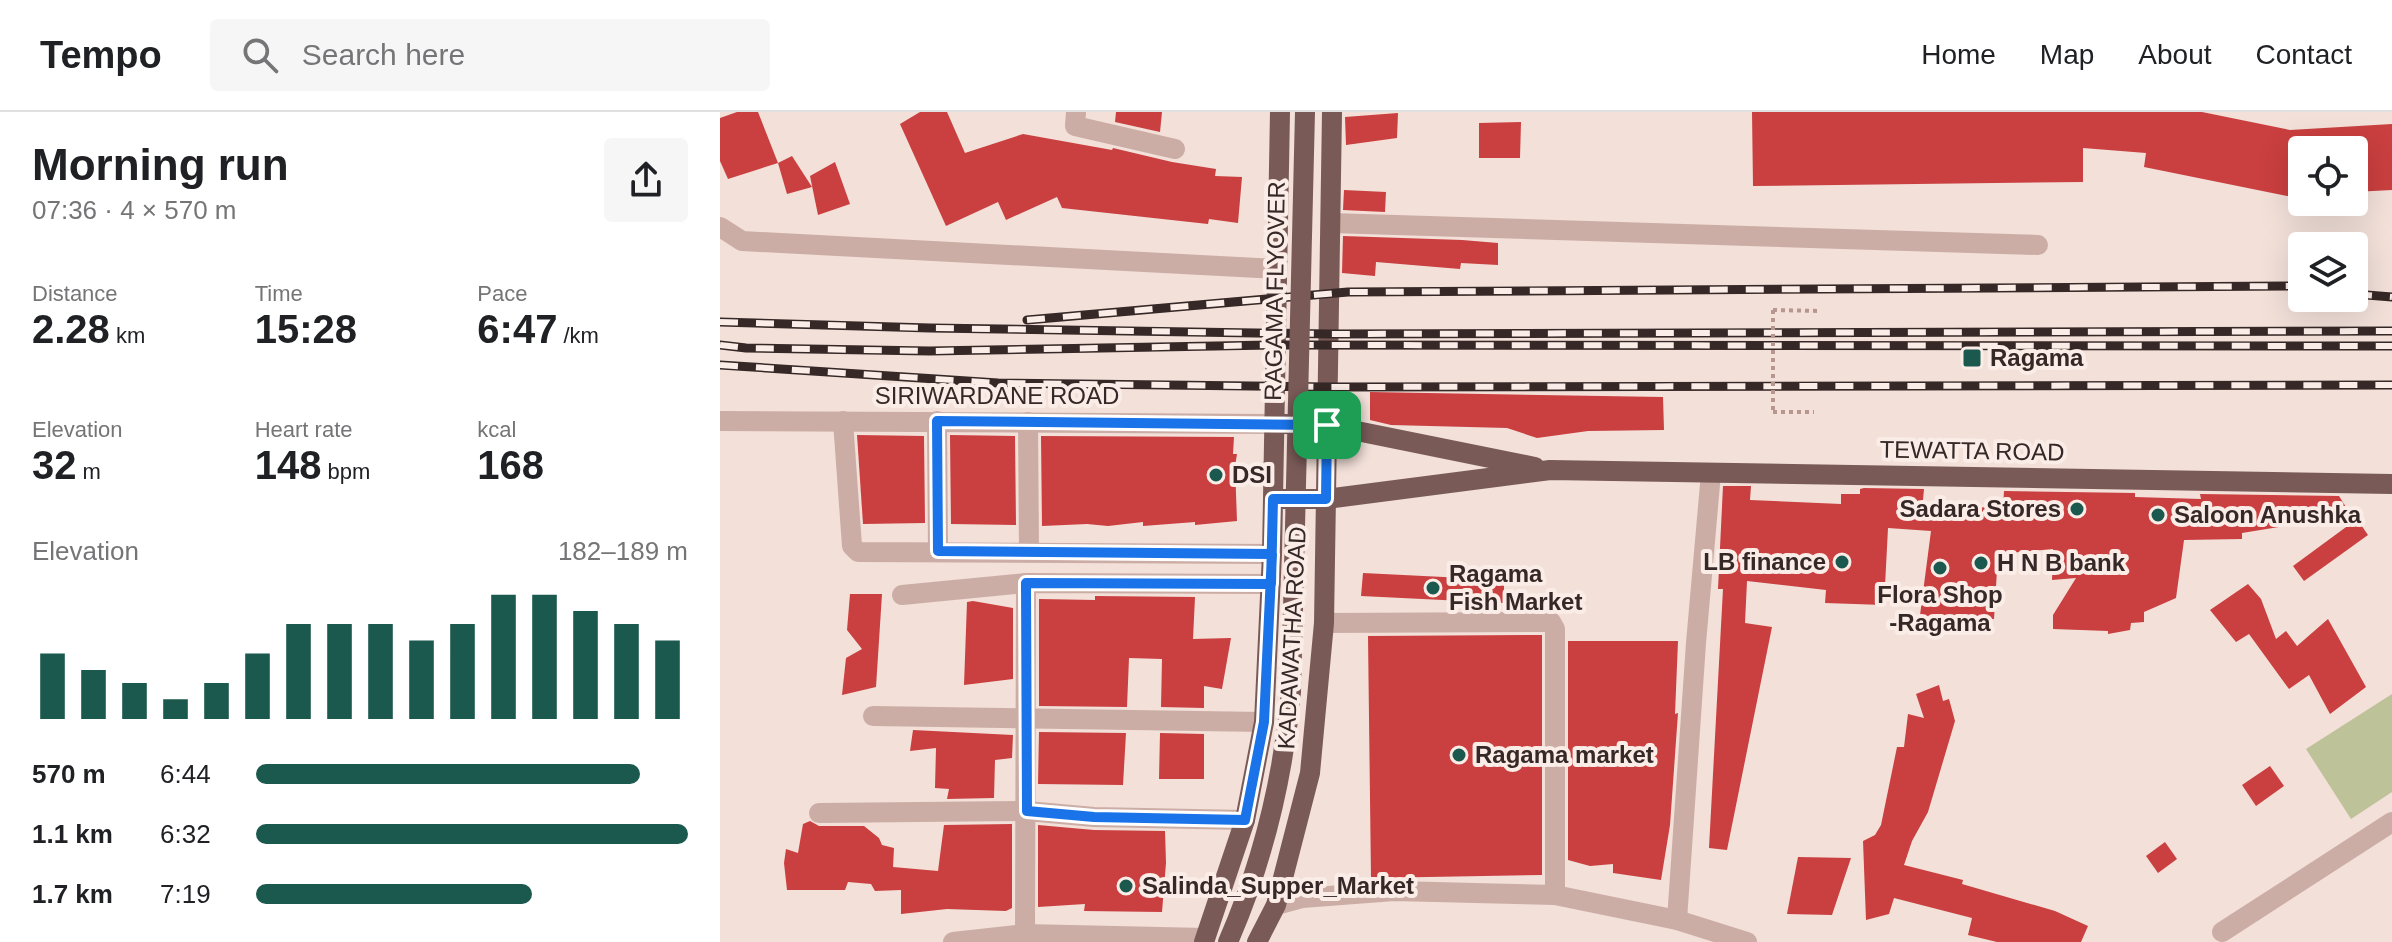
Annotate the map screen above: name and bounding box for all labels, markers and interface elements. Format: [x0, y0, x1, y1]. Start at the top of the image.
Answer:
search box [210, 19, 770, 91]
icon: search [238, 33, 282, 77]
text: Tempo [40, 34, 162, 76]
text: Search here [302, 38, 465, 71]
text: Home [1921, 39, 1996, 70]
text: Map [2040, 39, 2094, 70]
text: About [2138, 39, 2212, 70]
text: Contact [2256, 39, 2352, 70]
map controls [2288, 136, 2368, 312]
button: locate [2288, 136, 2368, 216]
button: share [604, 138, 688, 222]
text: Morning run [32, 140, 289, 189]
street label: RAGAMA FLYOVER [1259, 181, 1290, 401]
text: 07:36 · 4 × 570 m [32, 195, 237, 225]
button: layers [2288, 232, 2368, 312]
text: Distance [32, 281, 118, 306]
text: Time [255, 281, 303, 306]
text: Pace [477, 281, 527, 306]
text: 2.28 [32, 307, 110, 351]
text: 15:28 [255, 307, 357, 351]
text: 6:47 [477, 307, 557, 351]
text: km [110, 323, 145, 348]
text: /km [557, 323, 599, 348]
place label: Ragama [1990, 344, 2084, 371]
marker: Ragama [1961, 347, 1983, 369]
street label: SIRIWARDANE ROAD [875, 382, 1119, 409]
pin [1293, 391, 1361, 459]
icon: arrive [1305, 403, 1349, 447]
text: Elevation [32, 417, 123, 442]
text: Heart rate [255, 417, 352, 442]
text: kcal [477, 417, 516, 442]
street label: TEWATTA ROAD [1879, 435, 2065, 466]
text: 32 [32, 443, 77, 487]
text: 148 [255, 443, 321, 487]
text: 168 [477, 443, 544, 487]
text: m [77, 459, 101, 484]
text: bpm [321, 459, 370, 484]
place label: DSI [1232, 461, 1272, 488]
marker: DSI [1207, 466, 1225, 484]
place label: Sadara Stores [1900, 495, 2061, 522]
marker: Sadara Stores [2068, 500, 2086, 518]
place label: Saloon Anushka [2174, 501, 2362, 528]
marker: Saloon Anushka [2149, 506, 2167, 524]
street label: KADAWATHA ROAD [1272, 526, 1311, 750]
text: Elevation [32, 536, 139, 566]
text: 182–189 m [558, 536, 688, 566]
place label: LB finance [1703, 548, 1826, 575]
place label: H N B bank [1997, 549, 2126, 576]
marker: LB finance [1833, 553, 1851, 571]
marker: H N B bank [1972, 554, 1990, 572]
marker: Flora Shop -Ragama [1931, 559, 1949, 577]
place label: Ragama Fish Market [1449, 560, 1582, 615]
marker: Ragama Fish Market [1424, 579, 1442, 597]
place label: Flora Shop -Ragama [1877, 581, 2003, 636]
place label: Ragama market [1475, 741, 1654, 768]
marker: Ragama market [1450, 746, 1468, 764]
text: 570 m [32, 759, 106, 789]
text: 6:44 [160, 759, 211, 789]
text: 1.1 km [32, 819, 113, 849]
text: 6:32 [160, 819, 211, 849]
place label: Salinda_Supper_Market [1142, 872, 1414, 899]
marker: Salinda_Supper_Market [1117, 877, 1135, 895]
text: 1.7 km [32, 879, 113, 909]
text: 7:19 [160, 879, 211, 909]

